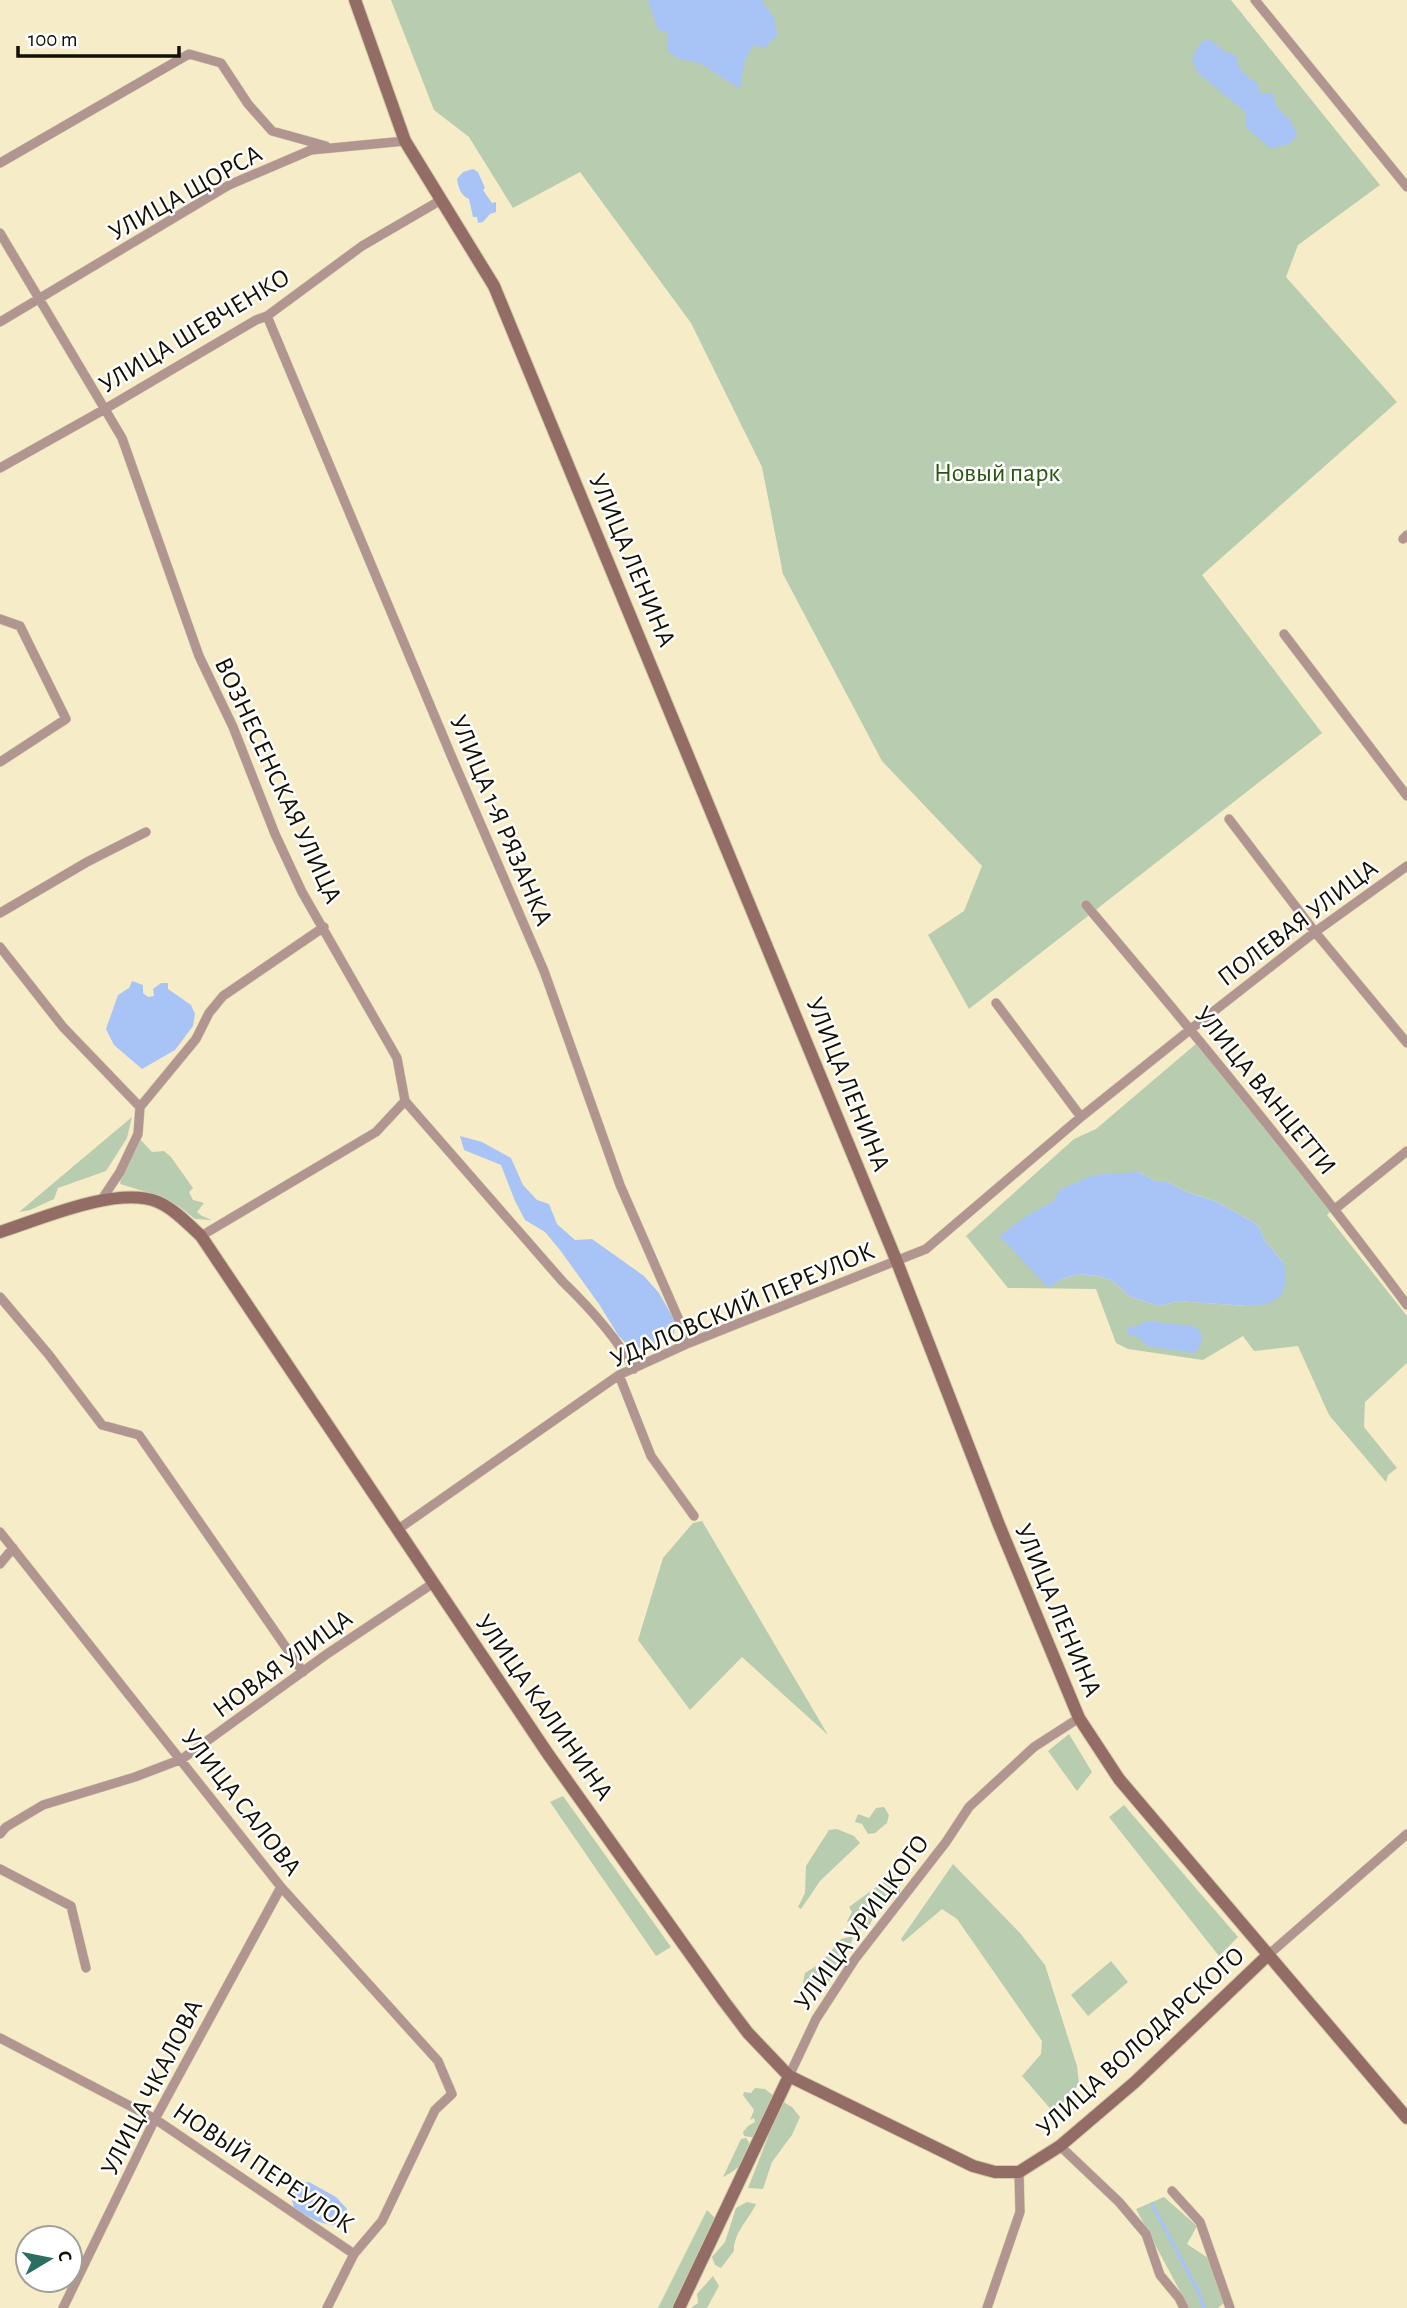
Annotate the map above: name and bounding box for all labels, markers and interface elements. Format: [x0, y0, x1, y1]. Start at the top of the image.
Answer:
scale bar [18, 14, 178, 58]
text: 100 m [28, 29, 78, 50]
street label: УЛИЦА ЩОРСА [105, 140, 266, 246]
street label: УЛИЦА ШЕВЧЕНКО [95, 264, 294, 398]
park label: Новый парк [934, 460, 1060, 486]
street label: УЛИЦА ЛЕНИНА [584, 470, 680, 651]
street label: ВОЗНЕСЕНСКАЯ УЛИЦА [210, 653, 347, 907]
street label: УЛИЦА 1-Я РЯЗАНКА [445, 711, 557, 929]
street label: ПОЛЕВАЯ УЛИЦА [1213, 854, 1382, 991]
street label: УЛИЦА ЛЕНИНА [801, 994, 895, 1175]
street label: УЛИЦА ВАНЦЕТТИ [1190, 1001, 1341, 1180]
street label: УДАЛОВСКИЙ ПЕРЕУЛОК [607, 1238, 878, 1372]
street label: УЛИЦА ЛЕНИНА [1010, 1520, 1106, 1701]
street label: НОВАЯ УЛИЦА [208, 1605, 357, 1723]
street label: УЛИЦА КАЛИНИНА [470, 1610, 618, 1805]
street label: УЛИЦА САЛОВА [176, 1725, 306, 1881]
street label: УЛИЦА УРИЦКОГО [790, 1830, 934, 2015]
street label: УЛИЦА ВОЛОДАРСКОГО [1032, 1942, 1250, 2142]
street label: УЛИЦА ЧКАЛОВА [96, 1995, 207, 2180]
street label: НОВЫЙ ПЕРЕУЛОК [168, 2098, 359, 2238]
north arrow [14, 2224, 84, 2294]
text: С [54, 2249, 75, 2263]

